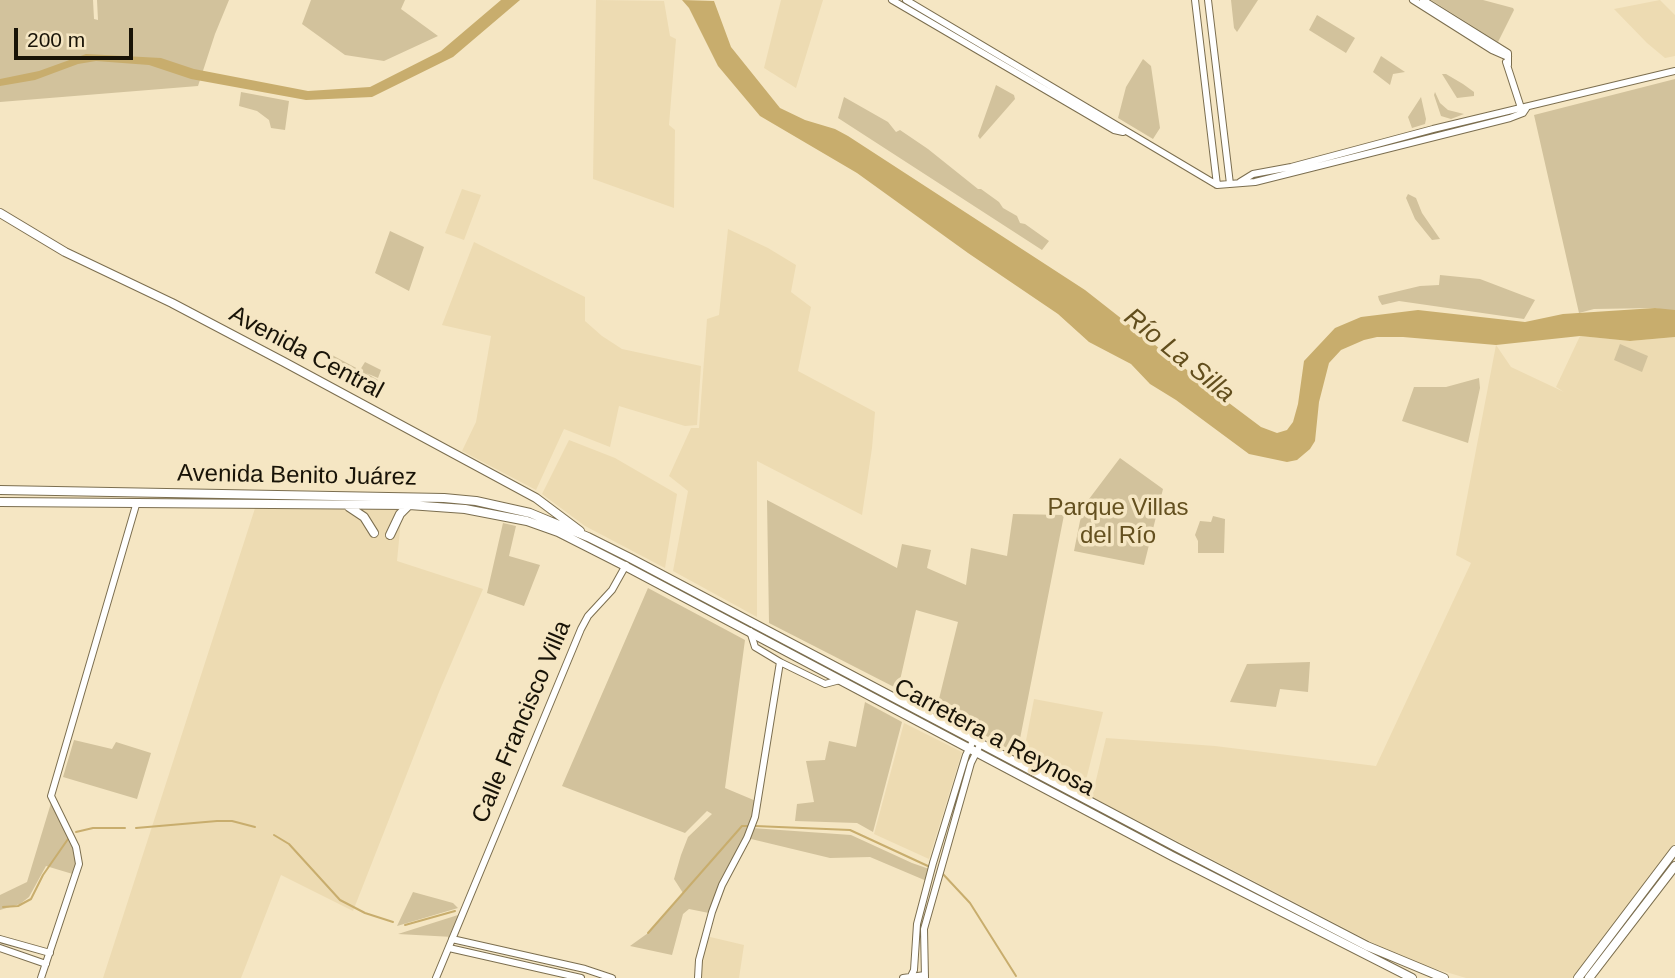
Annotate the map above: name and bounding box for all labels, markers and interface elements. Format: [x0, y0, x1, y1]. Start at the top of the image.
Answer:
scale bar [18, 14, 136, 58]
text: 200 m [27, 28, 85, 51]
street label: Avenida Central [224, 300, 388, 406]
water label: Río La Silla [1118, 302, 1240, 410]
street label: Avenida Benito Juárez [177, 460, 417, 492]
park label: Parque Villas del Río [1048, 494, 1188, 550]
street label: Calle Francisco Villa [466, 617, 578, 827]
street label: Carretera a Reynosa [889, 673, 1099, 803]

